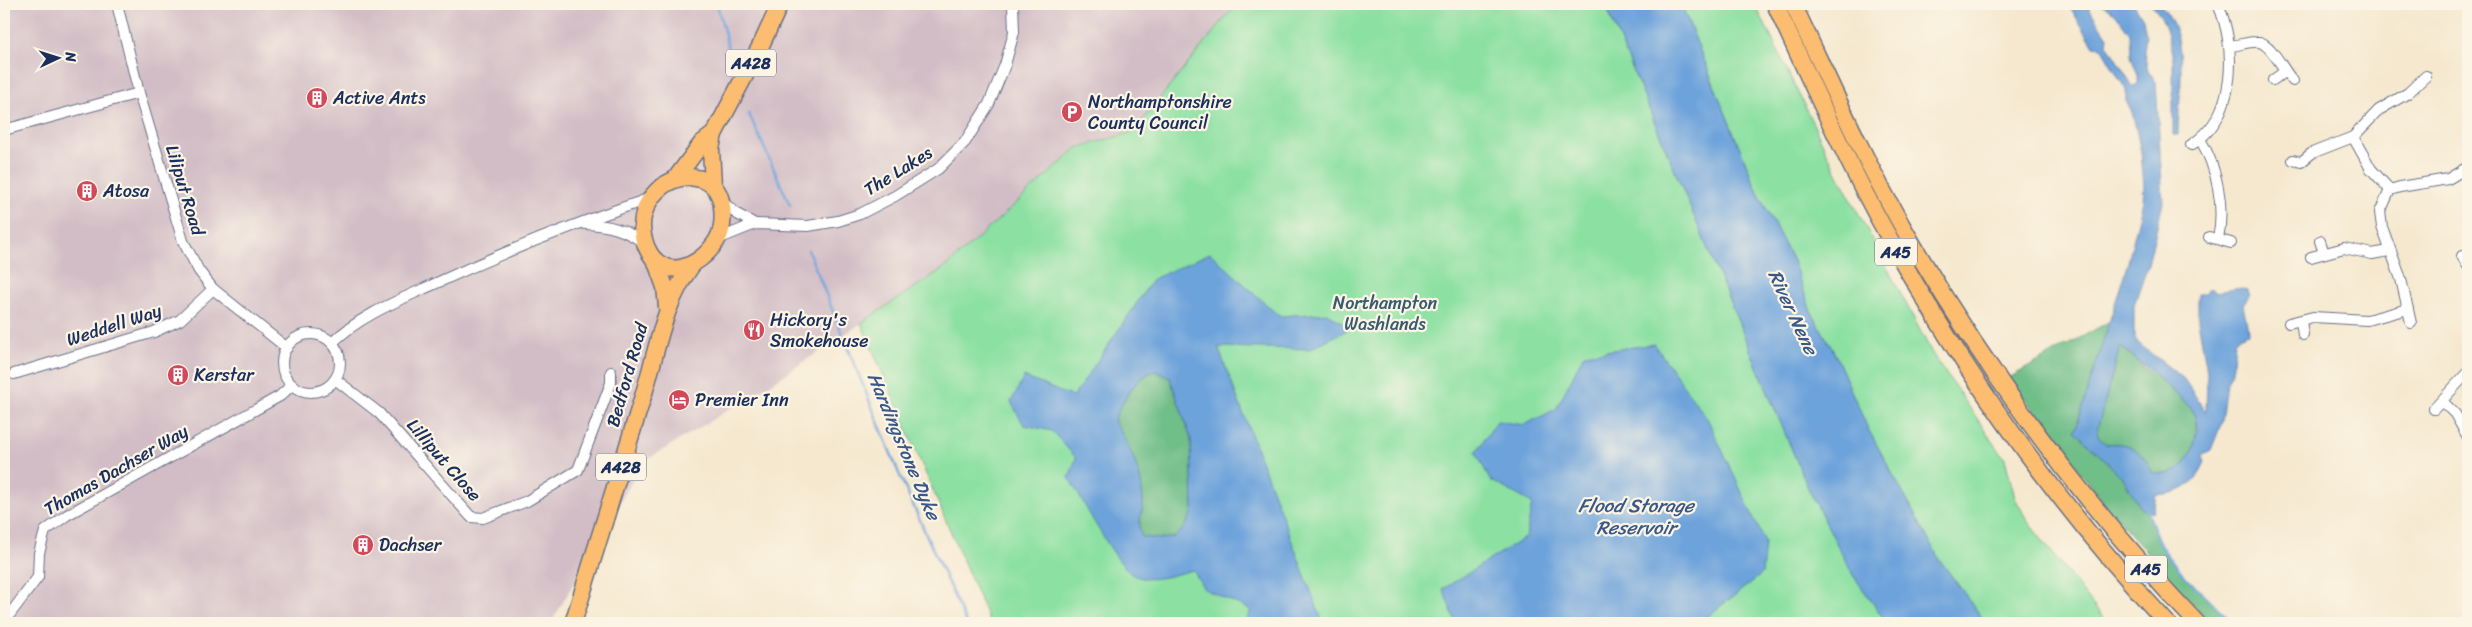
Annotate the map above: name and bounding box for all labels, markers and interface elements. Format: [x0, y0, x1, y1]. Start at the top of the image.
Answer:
north arrow [32, 32, 82, 82]
road number: A428 [726, 49, 776, 76]
text: N [58, 50, 83, 63]
place label: Active Ants [332, 82, 426, 114]
building icon: Active Ants [305, 86, 329, 110]
place label: Northamptonshire County Council [1088, 86, 1232, 139]
parking icon: Northamptonshire County Council [1060, 100, 1084, 124]
street label: The Lakes [857, 137, 939, 205]
street label: Liliput Road [156, 141, 214, 241]
place label: Atosa [102, 175, 150, 207]
building icon: Atosa [75, 179, 99, 203]
road number: A45 [1875, 238, 1917, 266]
water label: River Nene [1759, 264, 1828, 362]
park label: Northampton Washlands [1333, 287, 1438, 340]
street label: Weddell Way [62, 294, 166, 355]
place label: Hickory's Smokehouse [770, 304, 869, 357]
street label: Bedford Road [597, 318, 658, 431]
restaurant icon: Hickory's Smokehouse [742, 318, 766, 342]
place label: Kerstar [194, 359, 255, 391]
building icon: Kerstar [166, 363, 190, 387]
water label: Hardingstone Dyke [858, 367, 951, 527]
place label: Premier Inn [695, 384, 789, 416]
hotel icon: Premier Inn [667, 388, 691, 412]
street label: Lilliput Close [398, 411, 490, 509]
street label: Thomas Dachser Way [38, 415, 195, 525]
road number: A428 [596, 454, 646, 481]
water label: Flood Storage Reservoir [1578, 489, 1696, 544]
place label: Dachser [379, 529, 443, 561]
building icon: Dachser [351, 533, 375, 557]
road number: A45 [2125, 556, 2167, 582]

